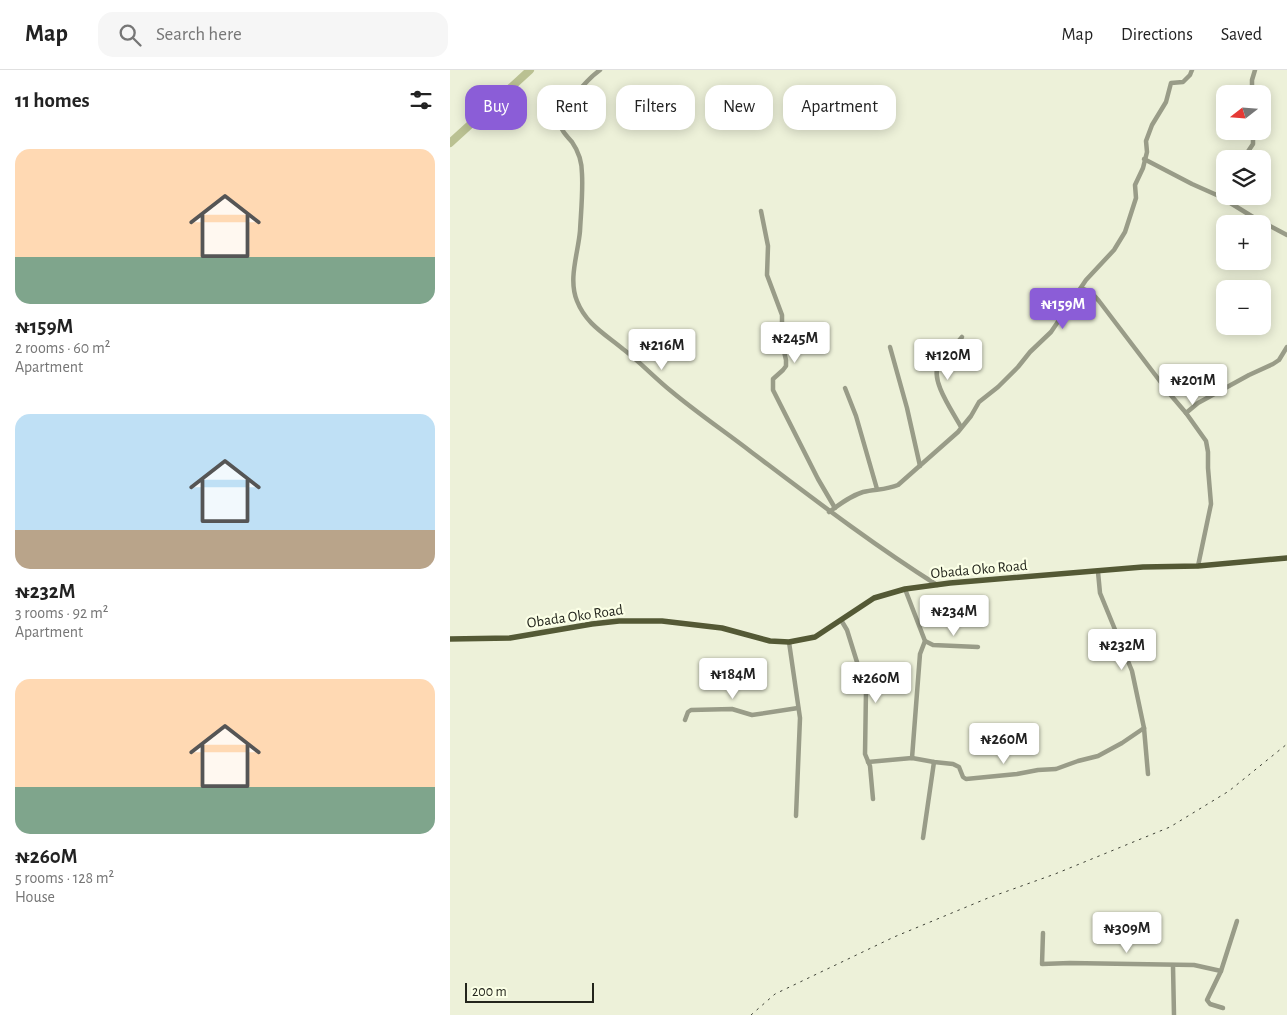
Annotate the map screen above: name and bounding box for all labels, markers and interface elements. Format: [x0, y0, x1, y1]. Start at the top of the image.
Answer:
search box [98, 12, 448, 57]
icon: search [116, 21, 144, 49]
text: Map [25, 22, 68, 46]
text: Search here [156, 25, 242, 44]
text: Map [1062, 26, 1093, 44]
text: Directions [1121, 26, 1193, 44]
text: Saved [1221, 26, 1262, 44]
chip: Buy [465, 85, 527, 130]
chip: Rent [537, 85, 606, 130]
chip: Filters [616, 85, 695, 130]
chip: New [705, 85, 773, 130]
chip: Apartment [783, 85, 896, 130]
north arrow [1216, 85, 1271, 140]
map controls [1216, 85, 1271, 335]
icon: filters [407, 86, 435, 114]
text: 11 homes [15, 90, 90, 111]
button: layers [1216, 150, 1271, 205]
icon: home [180, 181, 270, 271]
button: + [1216, 215, 1271, 270]
button: − [1216, 280, 1271, 335]
pin: ₦159M [1028, 288, 1098, 330]
text: ₦159M [1041, 296, 1085, 312]
text: ₦159M [15, 316, 73, 337]
pin: ₦245M [760, 322, 830, 364]
pin: ₦216M [627, 328, 697, 371]
text: ₦245M [772, 330, 818, 346]
text: ₦216M [639, 337, 685, 353]
pin: ₦120M [913, 338, 983, 381]
text: 2 rooms · 60 m² [15, 340, 110, 356]
text: ₦120M [925, 347, 971, 363]
text: Apartment [15, 359, 83, 375]
pin: ₦201M [1158, 364, 1228, 406]
text: ₦201M [1170, 372, 1216, 388]
icon: home [180, 446, 270, 536]
street label: Obada Oko Road [930, 558, 1028, 581]
text: ₦232M [15, 581, 75, 602]
pin: ₦234M [919, 594, 989, 637]
street label: Obada Oko Road [526, 602, 624, 631]
text: ₦234M [931, 603, 977, 619]
text: 3 rooms · 92 m² [15, 605, 108, 621]
text: Apartment [15, 624, 83, 640]
pin: ₦232M [1087, 628, 1157, 671]
text: ₦232M [1099, 637, 1145, 653]
pin: ₦184M [698, 658, 768, 700]
pin: ₦260M [841, 662, 911, 704]
text: ₦184M [710, 666, 756, 682]
text: ₦260M [852, 670, 900, 686]
icon: home [180, 711, 270, 801]
pin: ₦260M [969, 722, 1039, 765]
text: ₦260M [980, 731, 1028, 747]
text: ₦260M [15, 846, 78, 867]
text: 5 rooms · 128 m² [15, 870, 114, 886]
text: House [15, 889, 55, 905]
pin: ₦309M [1092, 912, 1162, 954]
text: ₦309M [1104, 920, 1151, 936]
scale bar [465, 980, 594, 1003]
text: 200 m [472, 985, 507, 999]

